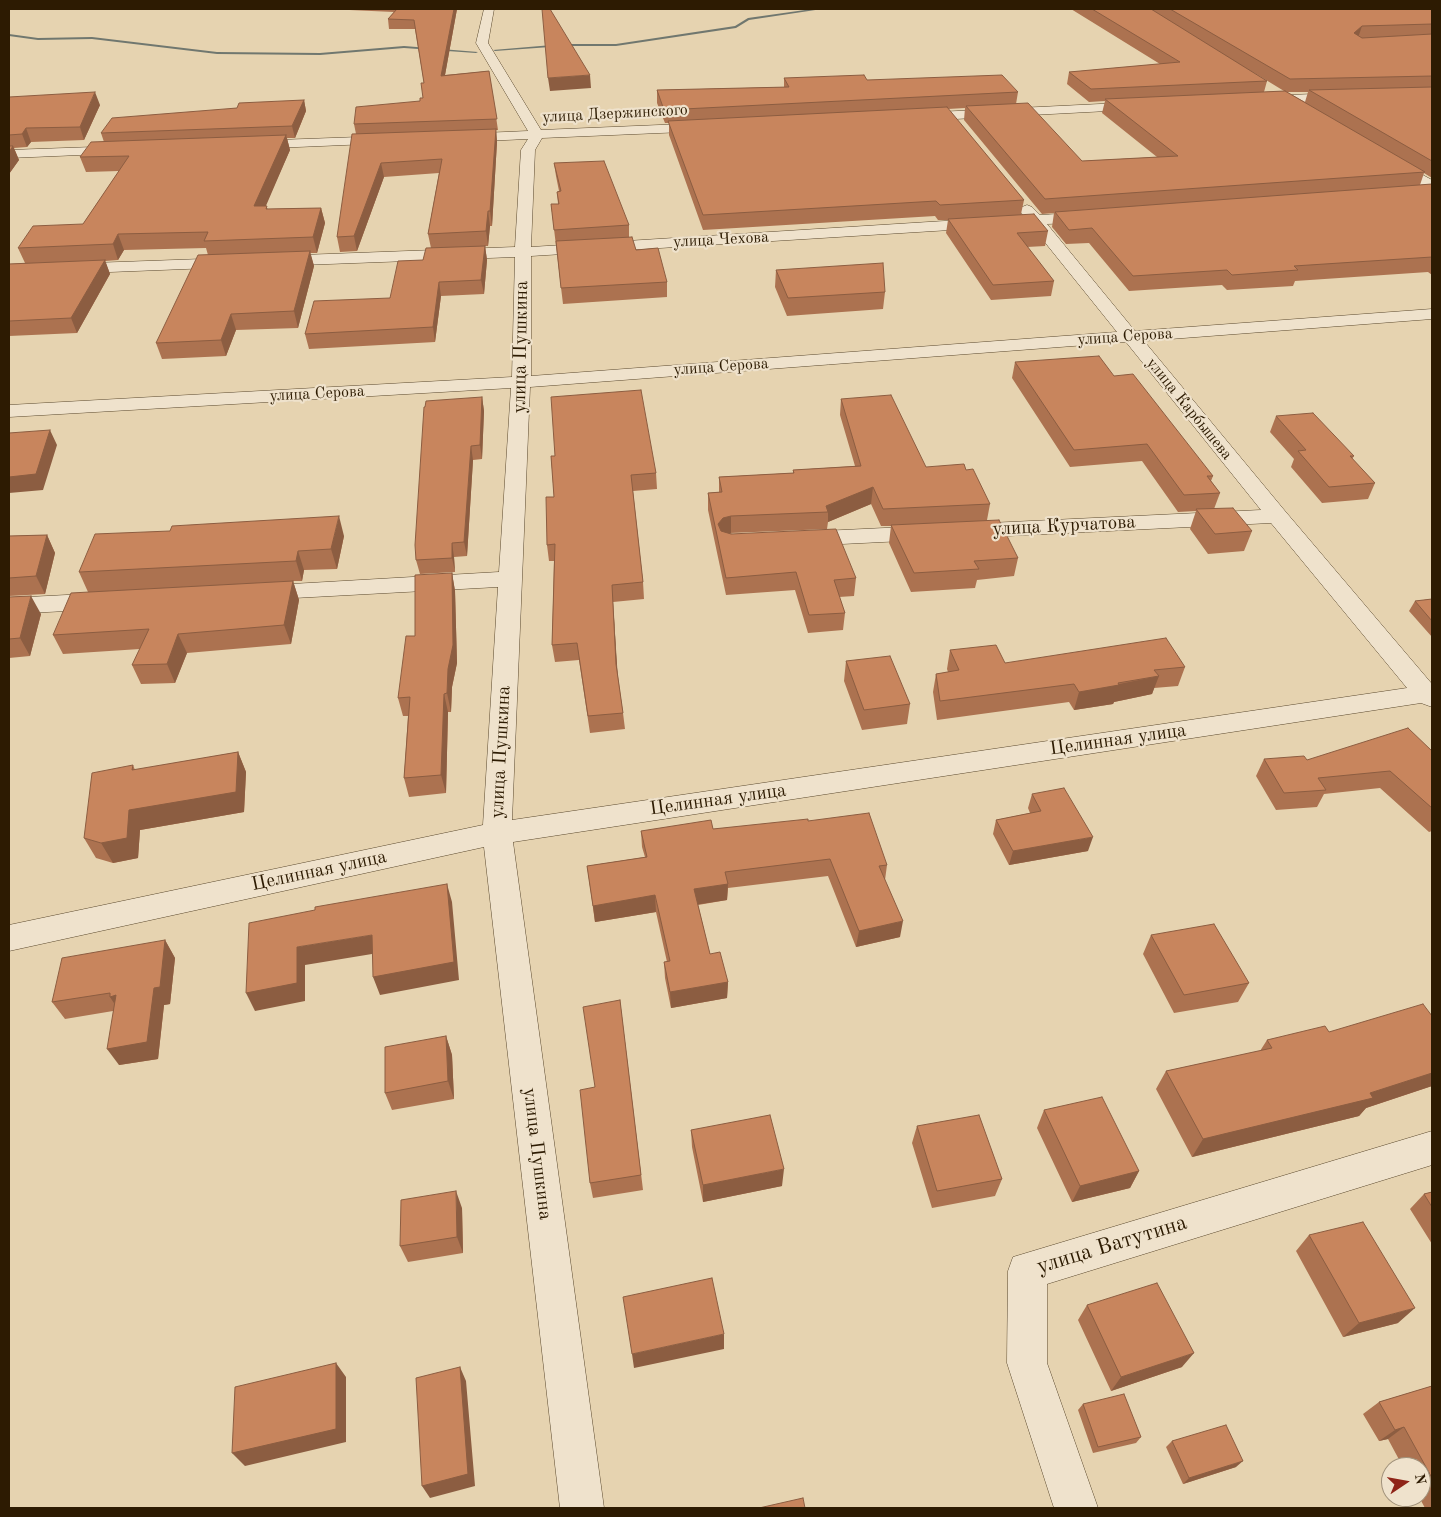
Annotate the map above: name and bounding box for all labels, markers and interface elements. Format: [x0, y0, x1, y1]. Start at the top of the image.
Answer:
street label: улица Дзержинского [542, 101, 688, 127]
street label: улица Чехова [673, 228, 769, 252]
street label: улица Пушкина [508, 280, 534, 414]
street label: улица Серова [1077, 324, 1173, 350]
street label: улица Серова [673, 354, 769, 380]
street label: улица Карбышева [1142, 354, 1236, 464]
street label: улица Серова [269, 382, 365, 406]
street label: улица Курчатова [992, 511, 1136, 541]
street label: улица Пушкина [486, 685, 516, 819]
street label: Целинная улица [1048, 719, 1188, 761]
street label: Целинная улица [648, 779, 788, 821]
street label: Целинная улица [249, 846, 389, 896]
street label: улица Пушкина [518, 1087, 556, 1221]
street label: улица Ватутина [1034, 1210, 1190, 1280]
north arrow [1381, 1457, 1431, 1507]
text: N [1412, 1472, 1428, 1486]

